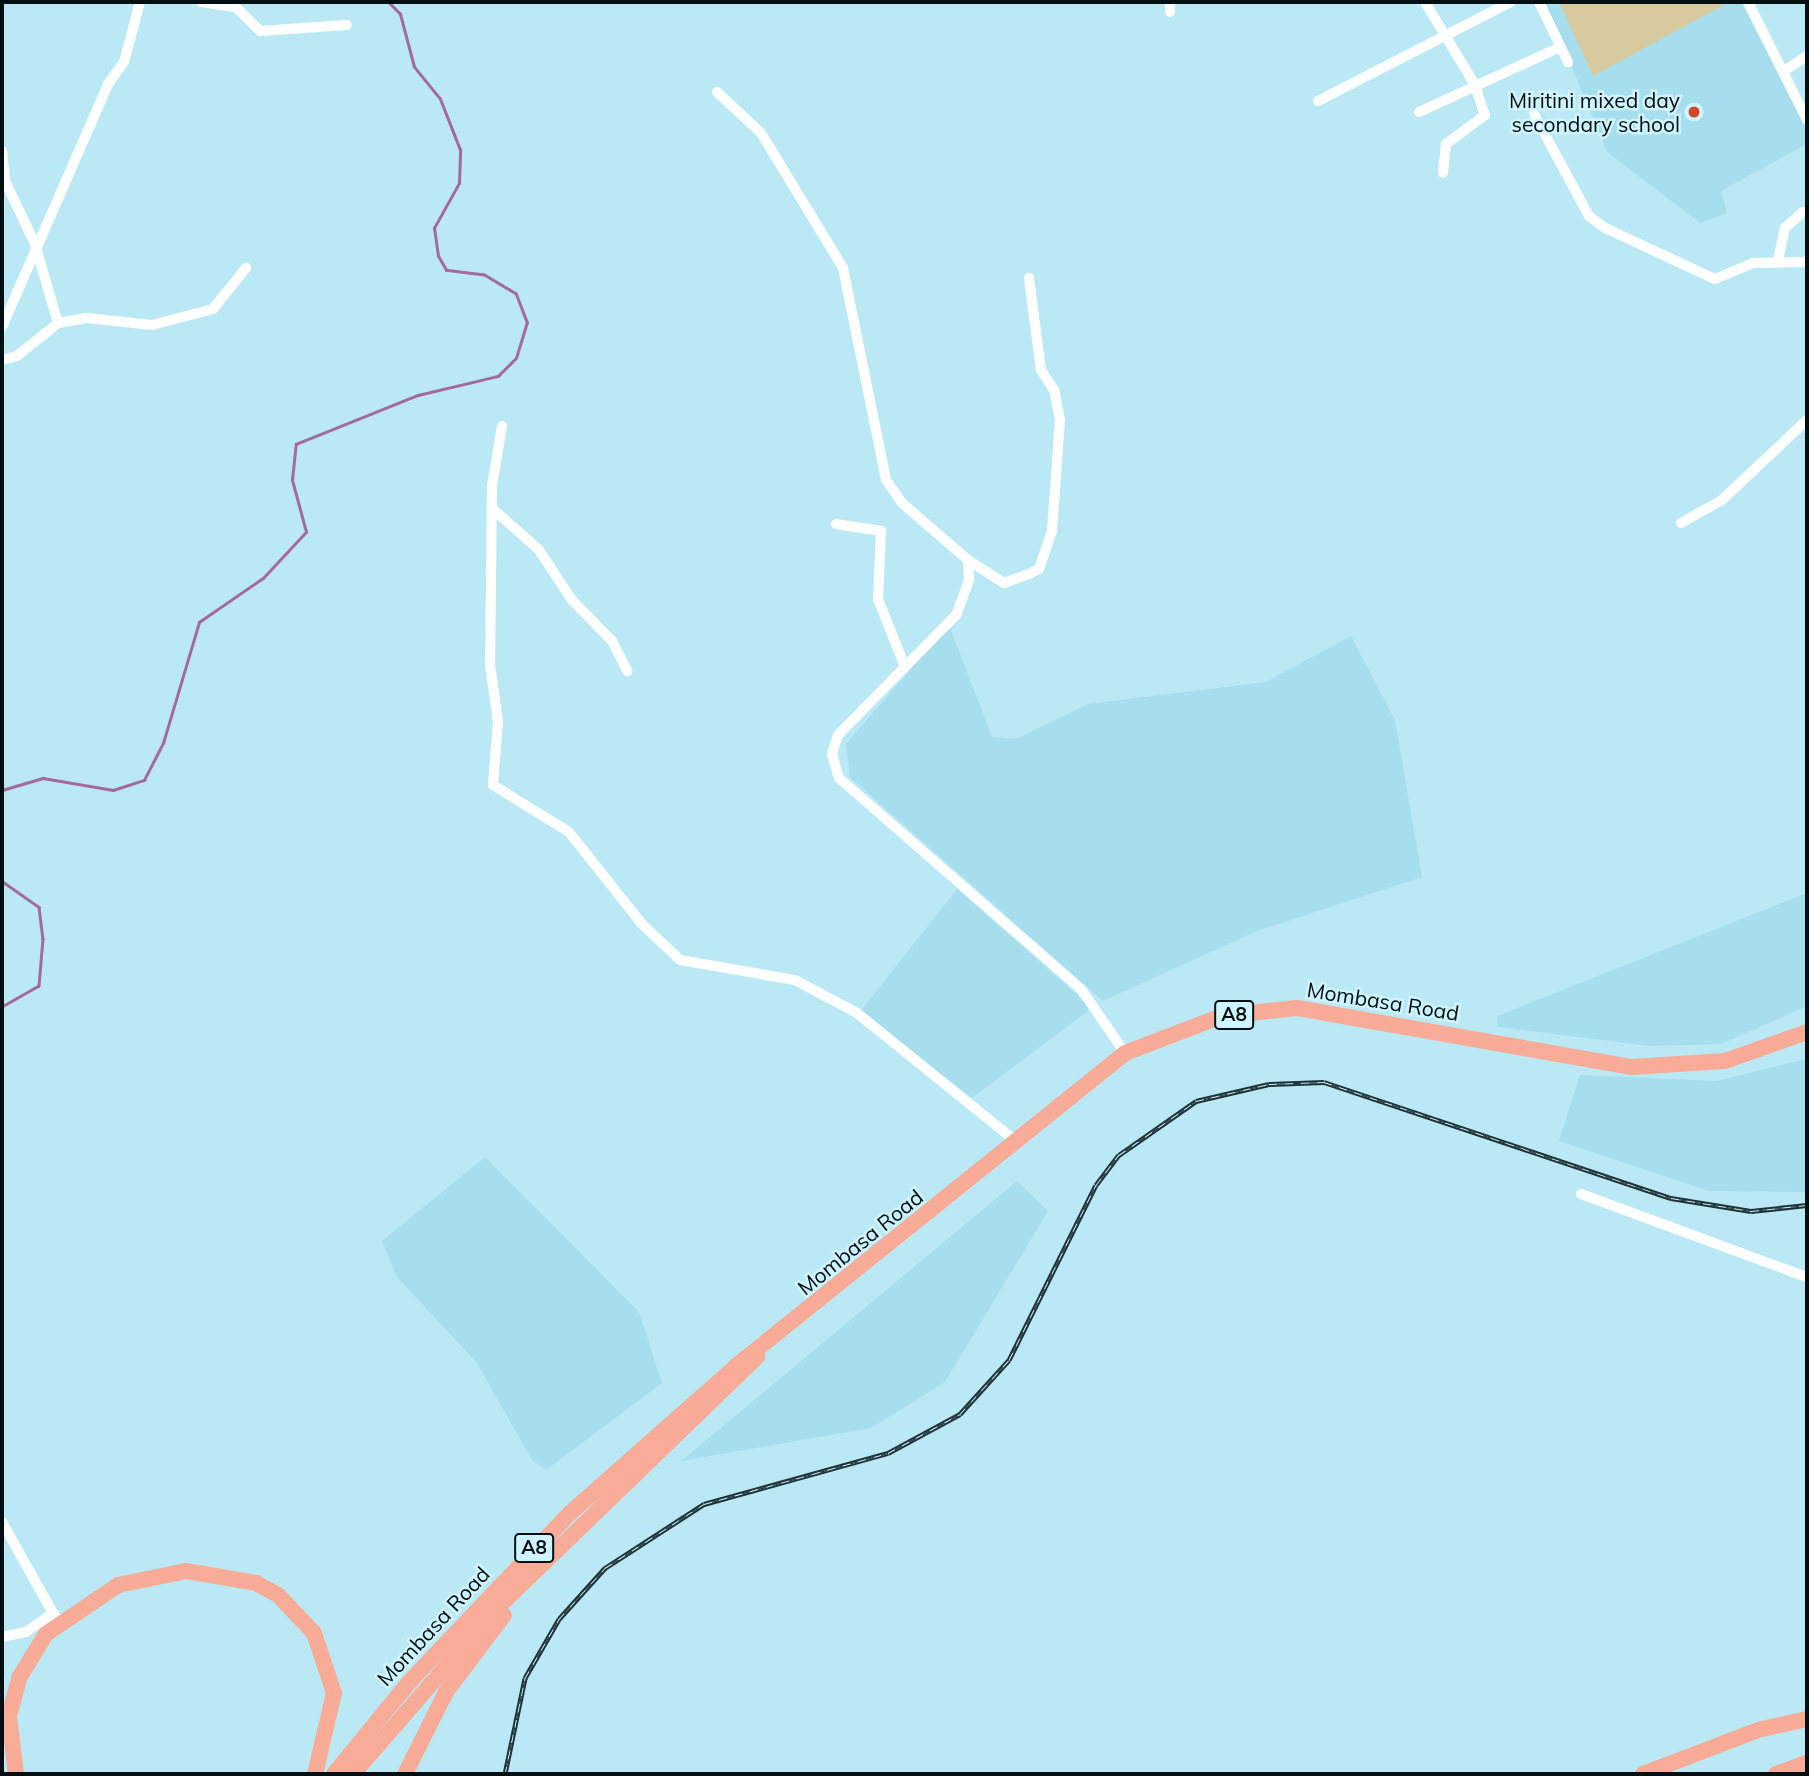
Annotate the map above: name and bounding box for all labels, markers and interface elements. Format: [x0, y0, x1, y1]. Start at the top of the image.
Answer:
place label: Miritini mixed day secondary school [1509, 87, 1680, 137]
marker: Miritini mixed day secondary school [1686, 104, 1702, 120]
street label: Mombasa Road [1305, 977, 1461, 1025]
road number: A8 [1213, 1000, 1255, 1030]
street label: Mombasa Road [792, 1184, 928, 1300]
road number: A8 [513, 1532, 555, 1564]
street label: Mombasa Road [371, 1561, 495, 1691]

